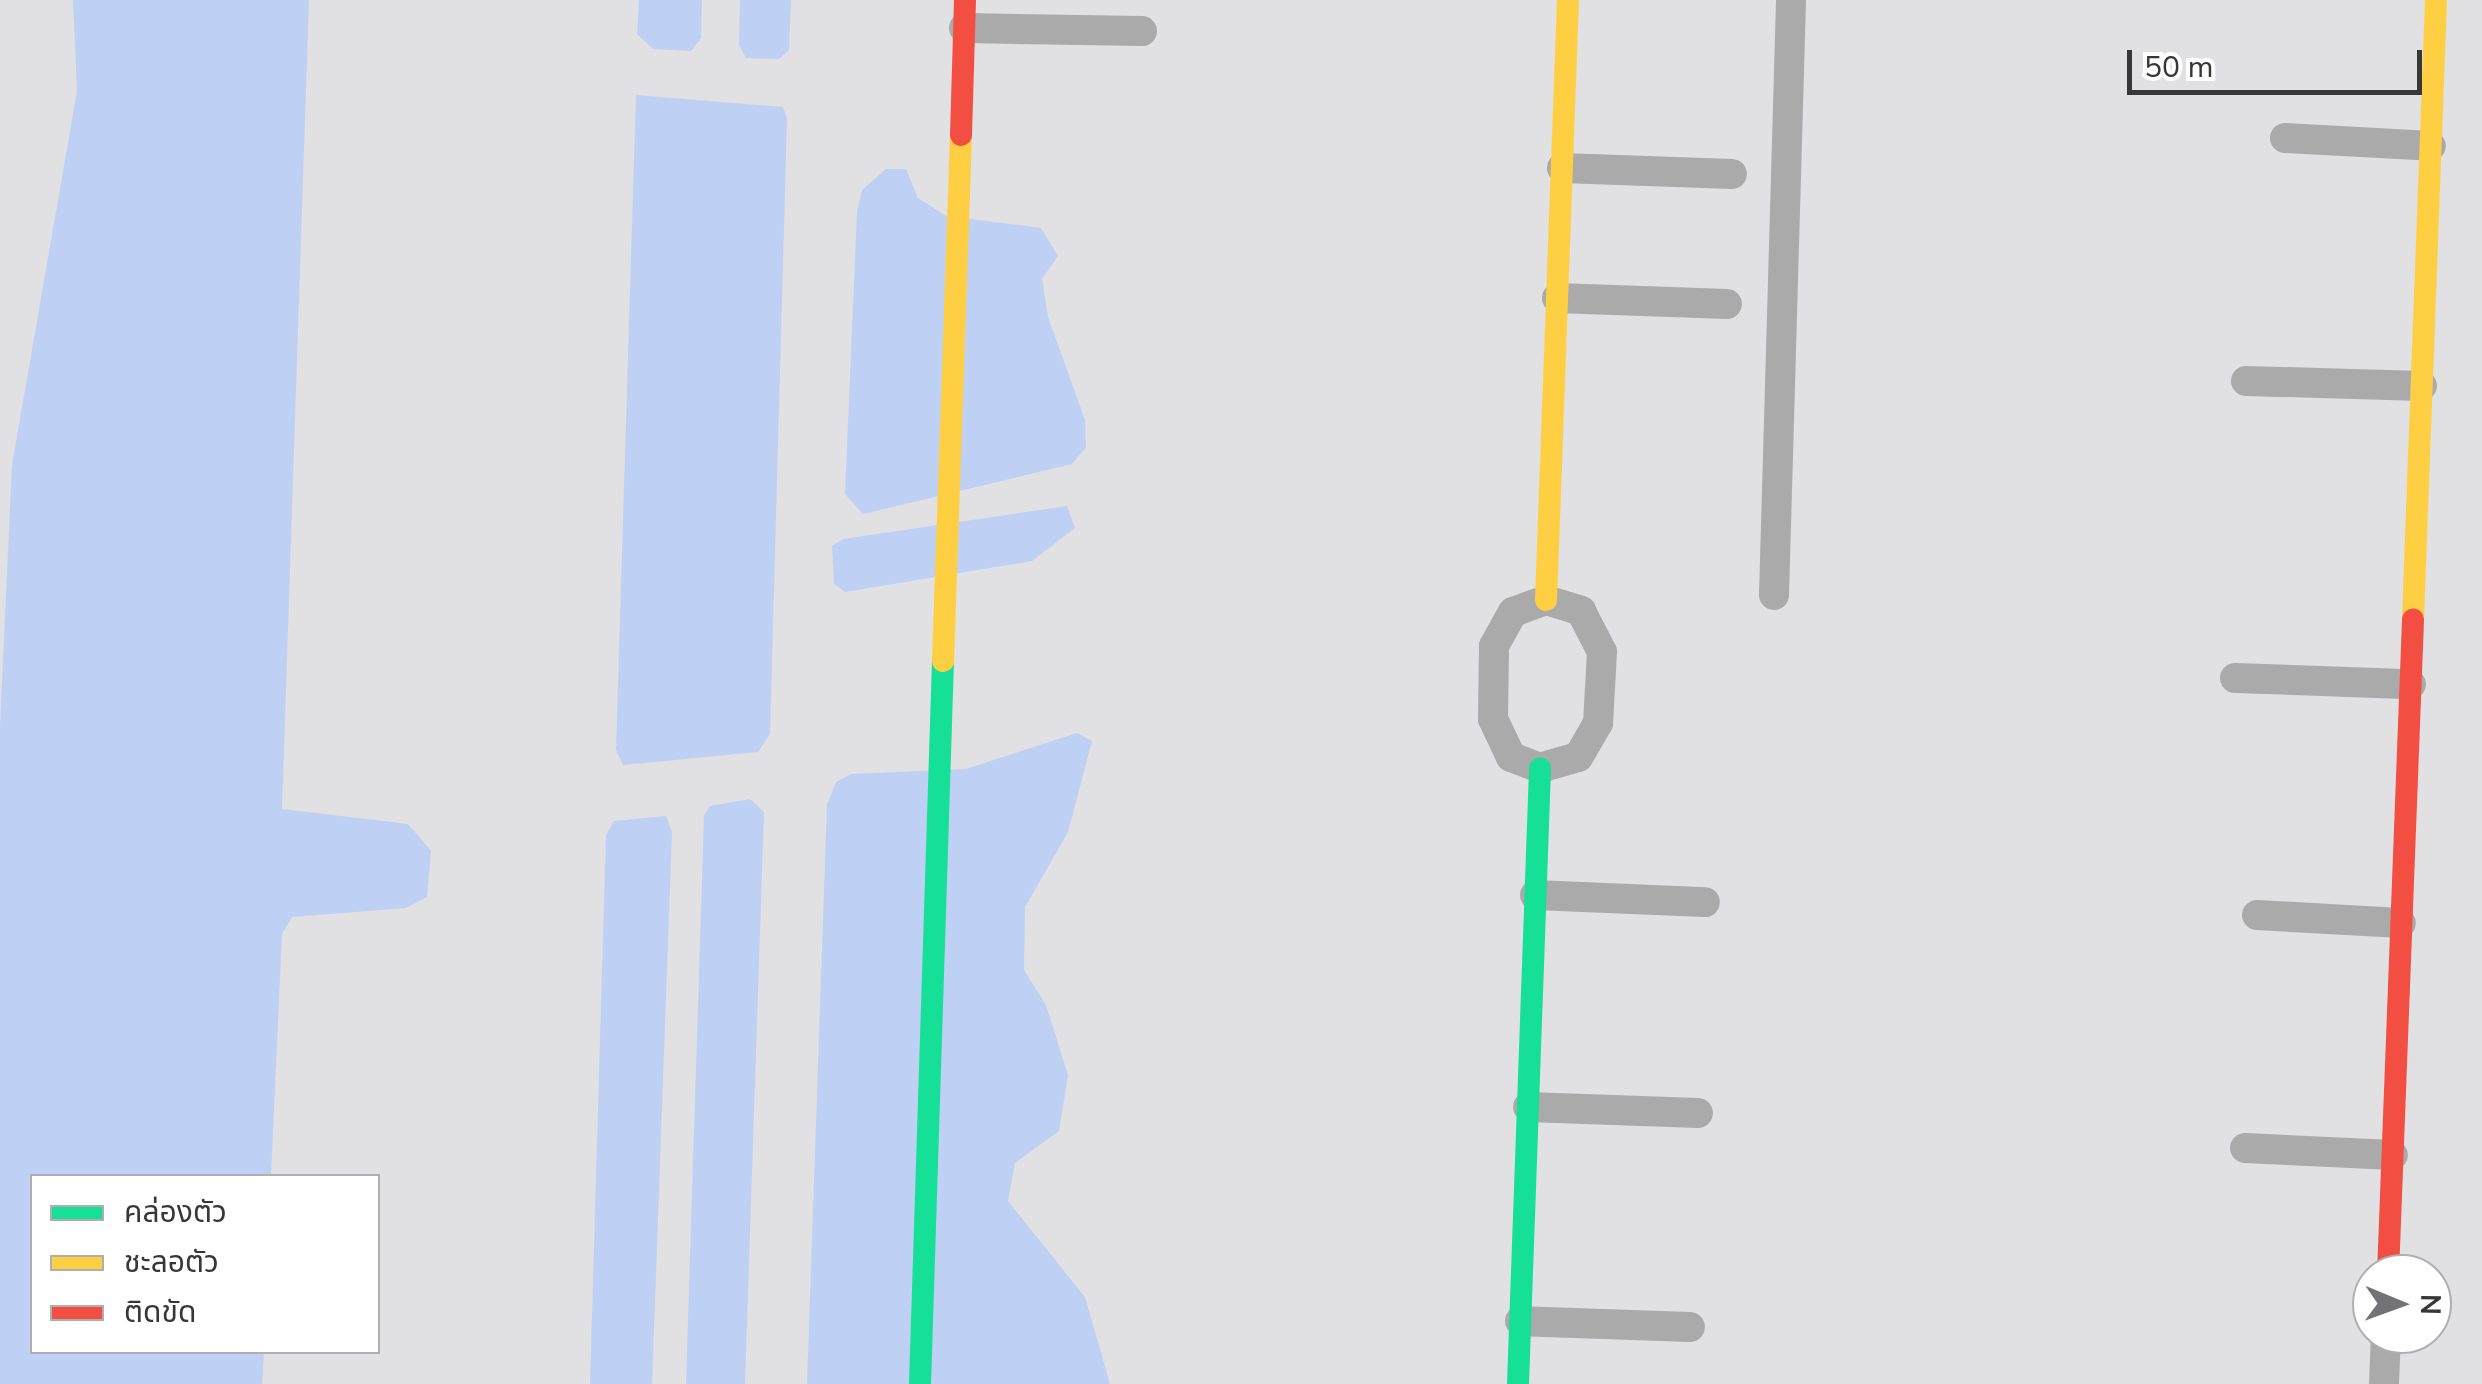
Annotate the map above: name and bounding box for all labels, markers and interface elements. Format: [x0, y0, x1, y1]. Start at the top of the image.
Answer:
scale bar [2132, 30, 2427, 92]
text: 50 m [2144, 47, 2213, 88]
legend [30, 1174, 380, 1354]
text: คล่องตัว [124, 1192, 227, 1233]
text: ชะลอตัว [124, 1242, 219, 1283]
north arrow [2352, 1254, 2452, 1354]
text: ติดขัด [124, 1292, 196, 1333]
text: N [2411, 1294, 2449, 1315]

